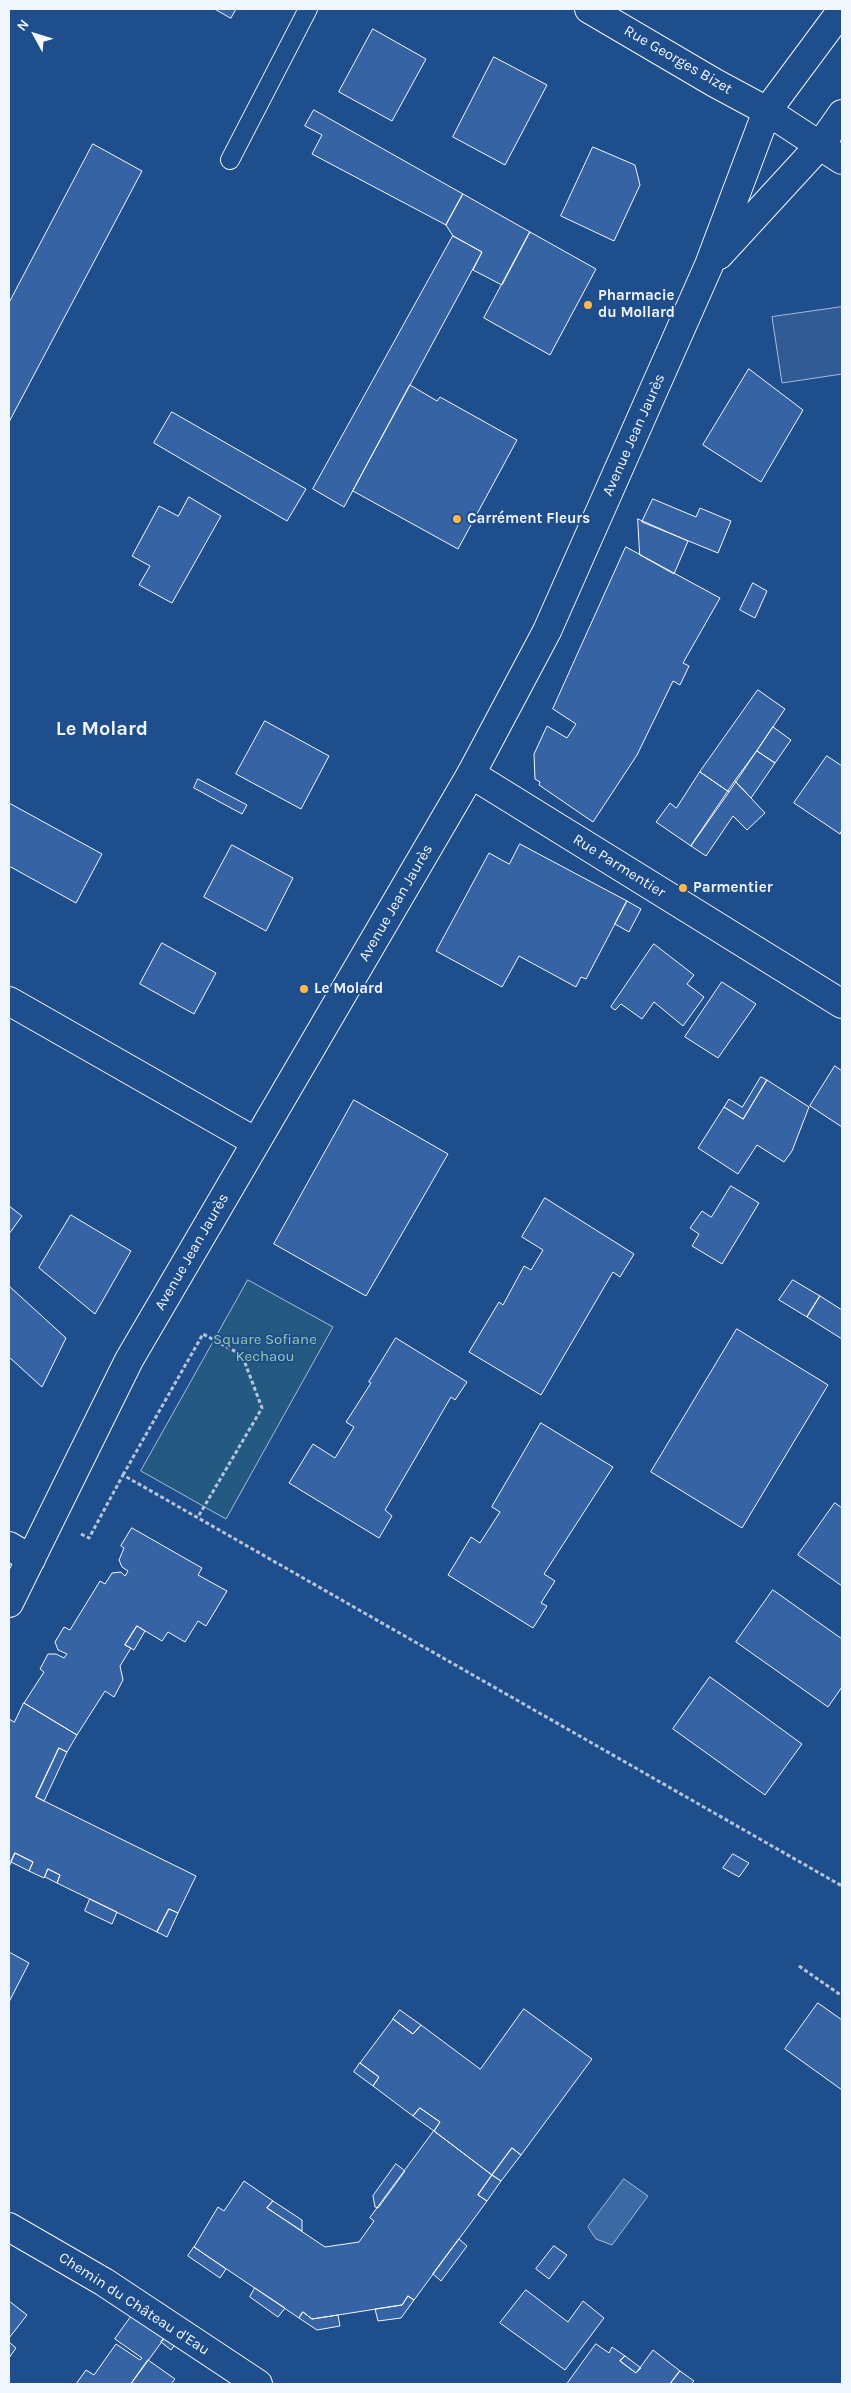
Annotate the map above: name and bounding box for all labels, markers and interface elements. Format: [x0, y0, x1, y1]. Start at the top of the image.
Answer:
north arrow [10, 10, 60, 60]
text: N [13, 16, 33, 35]
street label: Rue Georges Bizet [621, 22, 735, 98]
place label: Pharmacie du Mollard [598, 287, 675, 322]
marker: Pharmacie du Mollard [582, 299, 594, 311]
street label: Avenue Jean Jaurès [599, 371, 669, 499]
place label: Carrément Fleurs [467, 510, 590, 528]
marker: Carrément Fleurs [451, 513, 463, 525]
district label: Le Molard [56, 717, 148, 741]
street label: Rue Parmentier [569, 830, 669, 902]
street label: Avenue Jean Jaurès [355, 841, 437, 965]
place label: Parmentier [693, 879, 773, 897]
marker: Parmentier [677, 882, 689, 894]
place label: Le Molard [314, 980, 383, 998]
marker: Le Molard [298, 983, 310, 995]
street label: Avenue Jean Jaurès [151, 1190, 233, 1314]
park label: Square Sofiane Kechaou [213, 1331, 317, 1366]
street label: Chemin du Château d'Eau [55, 2249, 213, 2359]

